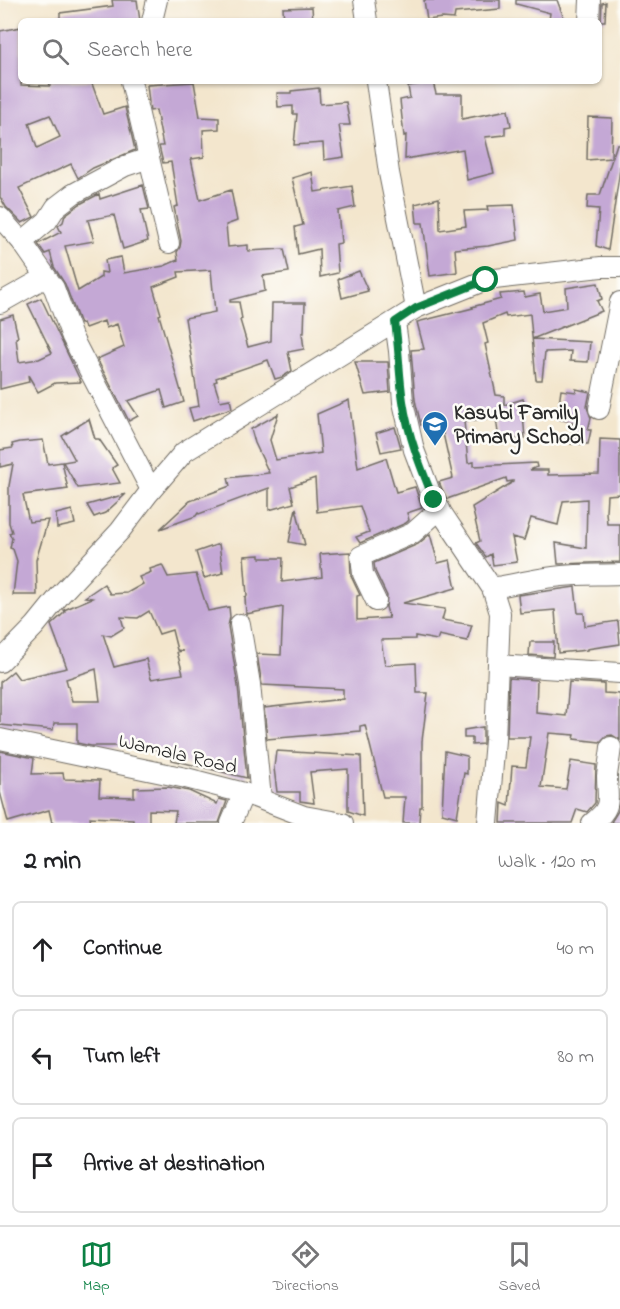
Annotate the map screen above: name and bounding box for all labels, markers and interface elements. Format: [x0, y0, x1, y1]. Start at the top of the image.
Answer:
search box [18, 18, 602, 84]
icon: search [39, 35, 72, 68]
text: Search here [87, 35, 192, 67]
route start [472, 266, 498, 292]
place label: Kasubi Family Primary School [454, 399, 584, 455]
school or university icon: Kasubi Family Primary School [420, 409, 450, 447]
route end [420, 486, 446, 512]
street label: Wamala Road [115, 727, 240, 783]
text: 2 min [24, 843, 81, 881]
text: Walk · 120 m [498, 848, 596, 877]
icon: ahead [26, 933, 59, 966]
text: Continue [83, 933, 162, 965]
text: 40 m [557, 935, 594, 964]
icon: left [26, 1041, 59, 1074]
text: Turn left [83, 1041, 160, 1073]
text: 80 m [557, 1043, 594, 1072]
icon: arrive [26, 1149, 59, 1182]
text: Arrive at destination [83, 1149, 265, 1181]
tab: Map [80, 1238, 113, 1298]
tab: Directions [272, 1238, 339, 1298]
tab: Saved [498, 1238, 540, 1298]

